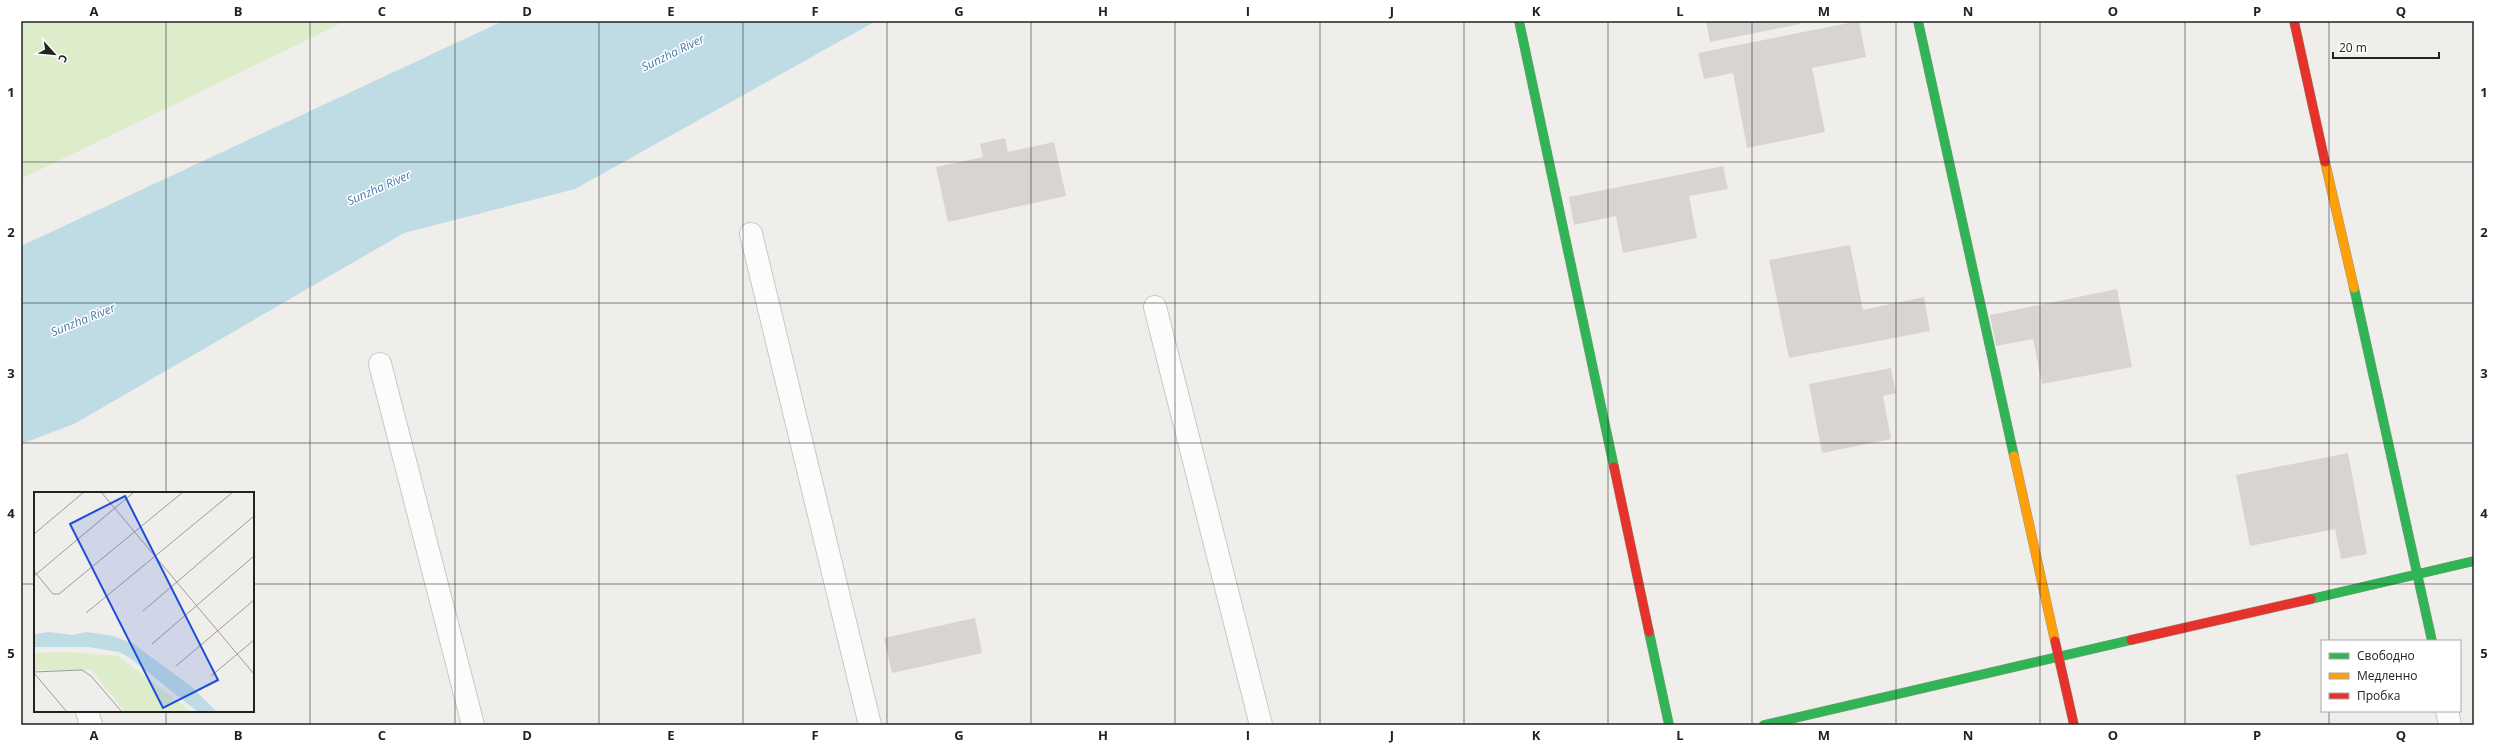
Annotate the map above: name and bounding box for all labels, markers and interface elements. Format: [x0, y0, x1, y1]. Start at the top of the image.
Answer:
text: A [90, 2, 99, 20]
text: B [234, 2, 243, 20]
text: C [378, 2, 386, 20]
text: D [522, 2, 532, 20]
text: E [667, 2, 675, 20]
text: F [811, 2, 819, 20]
text: G [954, 2, 964, 20]
text: H [1098, 2, 1108, 20]
text: I [1246, 2, 1250, 20]
text: J [1389, 2, 1394, 20]
text: K [1532, 2, 1541, 20]
text: L [1676, 2, 1684, 20]
text: M [1818, 2, 1830, 20]
text: N [1963, 2, 1973, 20]
text: O [2108, 2, 2118, 20]
text: P [2253, 2, 2261, 20]
text: Q [2396, 2, 2406, 20]
water label: Sunzha River [638, 29, 708, 75]
north arrow [34, 34, 74, 74]
scale bar [2333, 34, 2439, 60]
text: 20 m [2339, 39, 2367, 56]
text: С [55, 52, 72, 65]
text: 1 [7, 83, 15, 101]
text: 1 [2480, 83, 2488, 101]
water label: Sunzha River [344, 165, 415, 209]
text: 2 [7, 223, 15, 241]
text: 2 [2480, 223, 2488, 241]
water label: Sunzha River [48, 298, 119, 340]
text: 3 [7, 364, 15, 382]
text: 3 [2480, 364, 2488, 382]
inset map [34, 492, 254, 712]
text: 4 [7, 504, 15, 522]
text: 4 [2480, 504, 2488, 522]
legend [2321, 640, 2461, 712]
text: 5 [7, 644, 15, 662]
text: 5 [2480, 644, 2488, 662]
text: Свободно [2357, 647, 2415, 664]
text: Медленно [2357, 667, 2417, 684]
text: Пробка [2357, 687, 2400, 704]
text: A [90, 726, 99, 744]
text: B [234, 726, 243, 744]
text: C [378, 726, 386, 744]
text: D [522, 726, 532, 744]
text: E [667, 726, 675, 744]
text: F [811, 726, 819, 744]
text: G [954, 726, 964, 744]
text: H [1098, 726, 1108, 744]
text: I [1246, 726, 1250, 744]
text: J [1389, 726, 1394, 744]
text: K [1532, 726, 1541, 744]
text: L [1676, 726, 1684, 744]
text: M [1818, 726, 1830, 744]
text: N [1963, 726, 1973, 744]
text: O [2108, 726, 2118, 744]
text: P [2253, 726, 2261, 744]
text: Q [2396, 726, 2406, 744]

